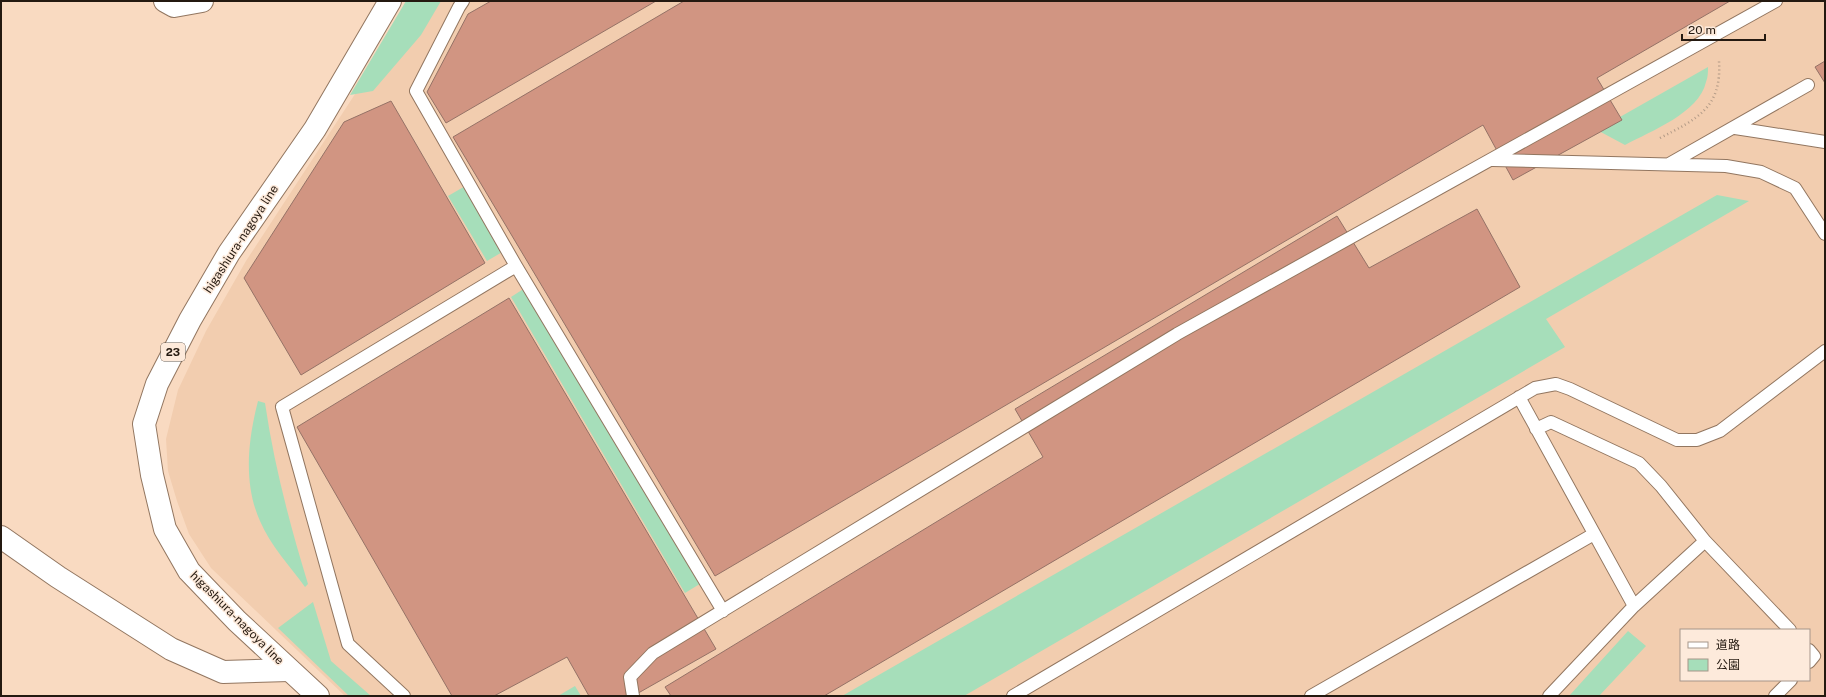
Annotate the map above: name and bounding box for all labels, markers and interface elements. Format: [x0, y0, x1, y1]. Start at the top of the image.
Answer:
scale bar [1682, 16, 1765, 42]
text: 20 m [1688, 23, 1716, 37]
street label: higashiura-nagoya line [201, 182, 281, 296]
road number: 23 [161, 343, 185, 361]
street label: higashiura-nagoya line [187, 568, 287, 668]
legend [1680, 629, 1810, 681]
text: 道路 [1716, 638, 1740, 652]
text: 公園 [1716, 658, 1740, 672]

